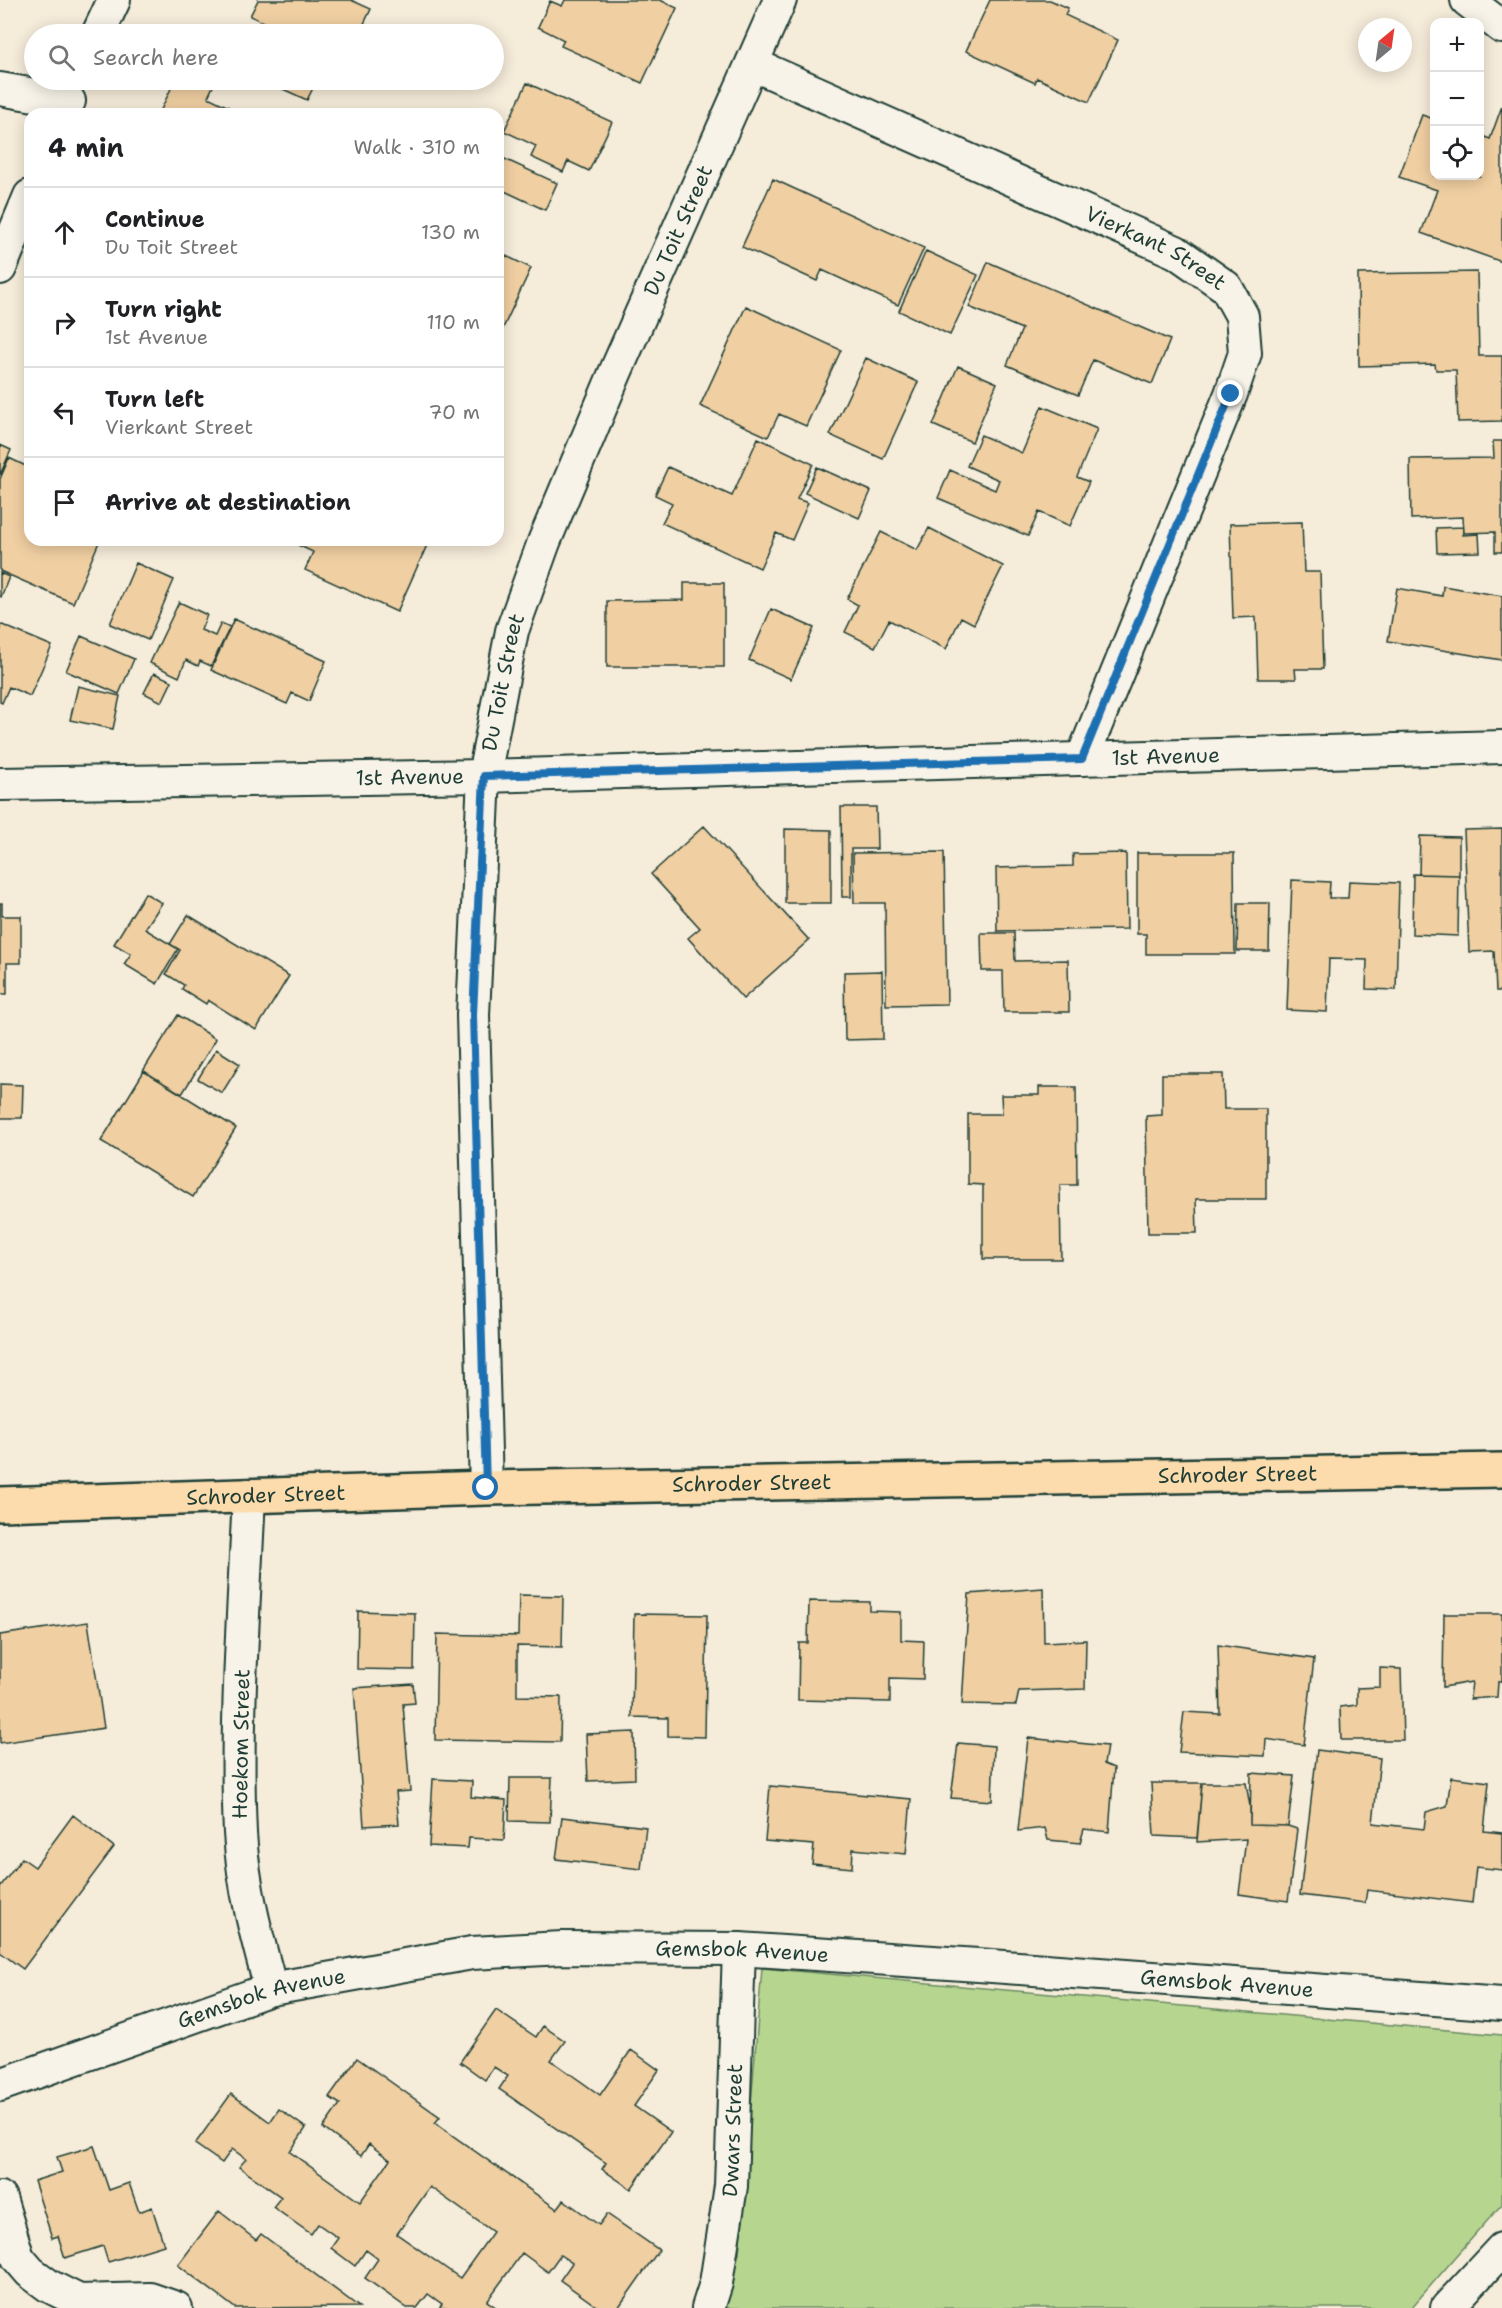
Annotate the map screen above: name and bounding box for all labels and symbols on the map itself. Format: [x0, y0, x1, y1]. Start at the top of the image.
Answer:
north arrow [1358, 18, 1412, 72]
street label: Du Toit Street [637, 161, 719, 300]
street label: Vierkant Street [1081, 200, 1232, 297]
route end [1217, 380, 1243, 406]
street label: Du Toit Street [475, 609, 531, 754]
street label: 1st Avenue [1111, 741, 1220, 772]
street label: 1st Avenue [356, 762, 464, 792]
street label: Schroder Street [1158, 1459, 1318, 1490]
street label: Schroder Street [672, 1468, 832, 1499]
route start [472, 1474, 498, 1500]
street label: Schroder Street [186, 1479, 346, 1512]
street label: Hoekom Street [226, 1669, 256, 1819]
street label: Gemsbok Avenue [655, 1935, 830, 1969]
street label: Gemsbok Avenue [174, 1962, 348, 2035]
street label: Gemsbok Avenue [1139, 1963, 1315, 2004]
street label: Dwars Street [715, 2063, 749, 2199]

